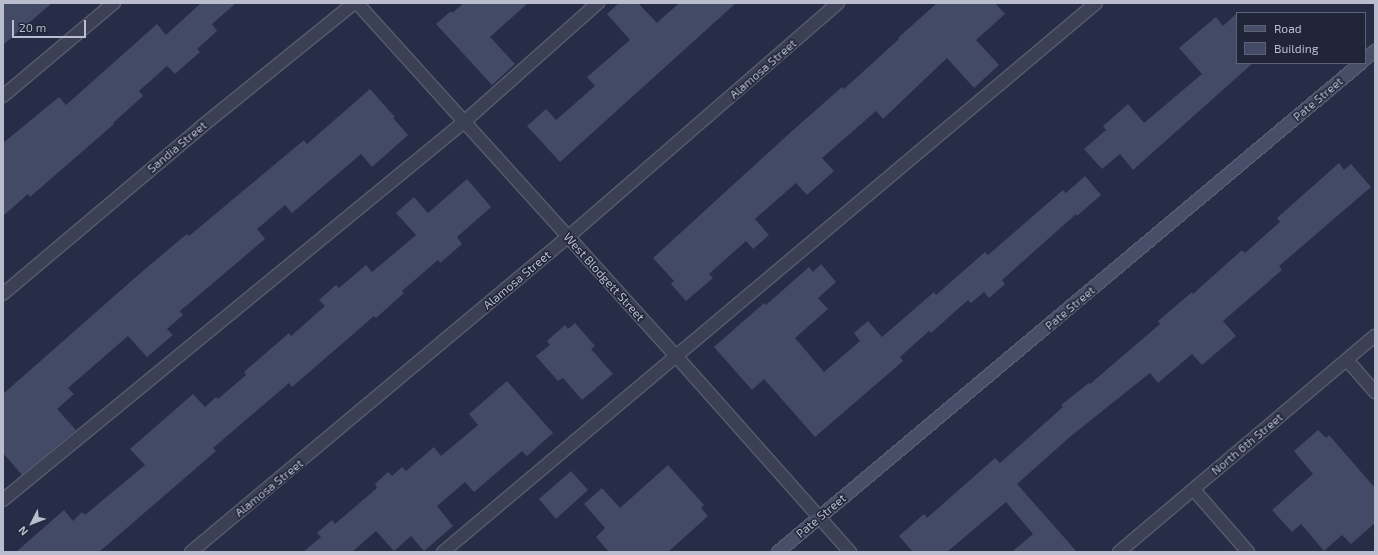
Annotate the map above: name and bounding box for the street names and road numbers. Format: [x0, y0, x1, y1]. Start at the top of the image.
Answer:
street label: Alamosa Street [727, 36, 799, 102]
street label: Pate Street [1290, 74, 1346, 124]
street label: Sandia Street [145, 118, 209, 176]
street label: West Blodgett Street [561, 230, 647, 324]
street label: Alamosa Street [480, 248, 554, 312]
street label: Pate Street [1042, 283, 1098, 333]
street label: North 6th Street [1208, 410, 1286, 478]
street label: Alamosa Street [232, 456, 306, 520]
street label: Pate Street [793, 491, 849, 541]

